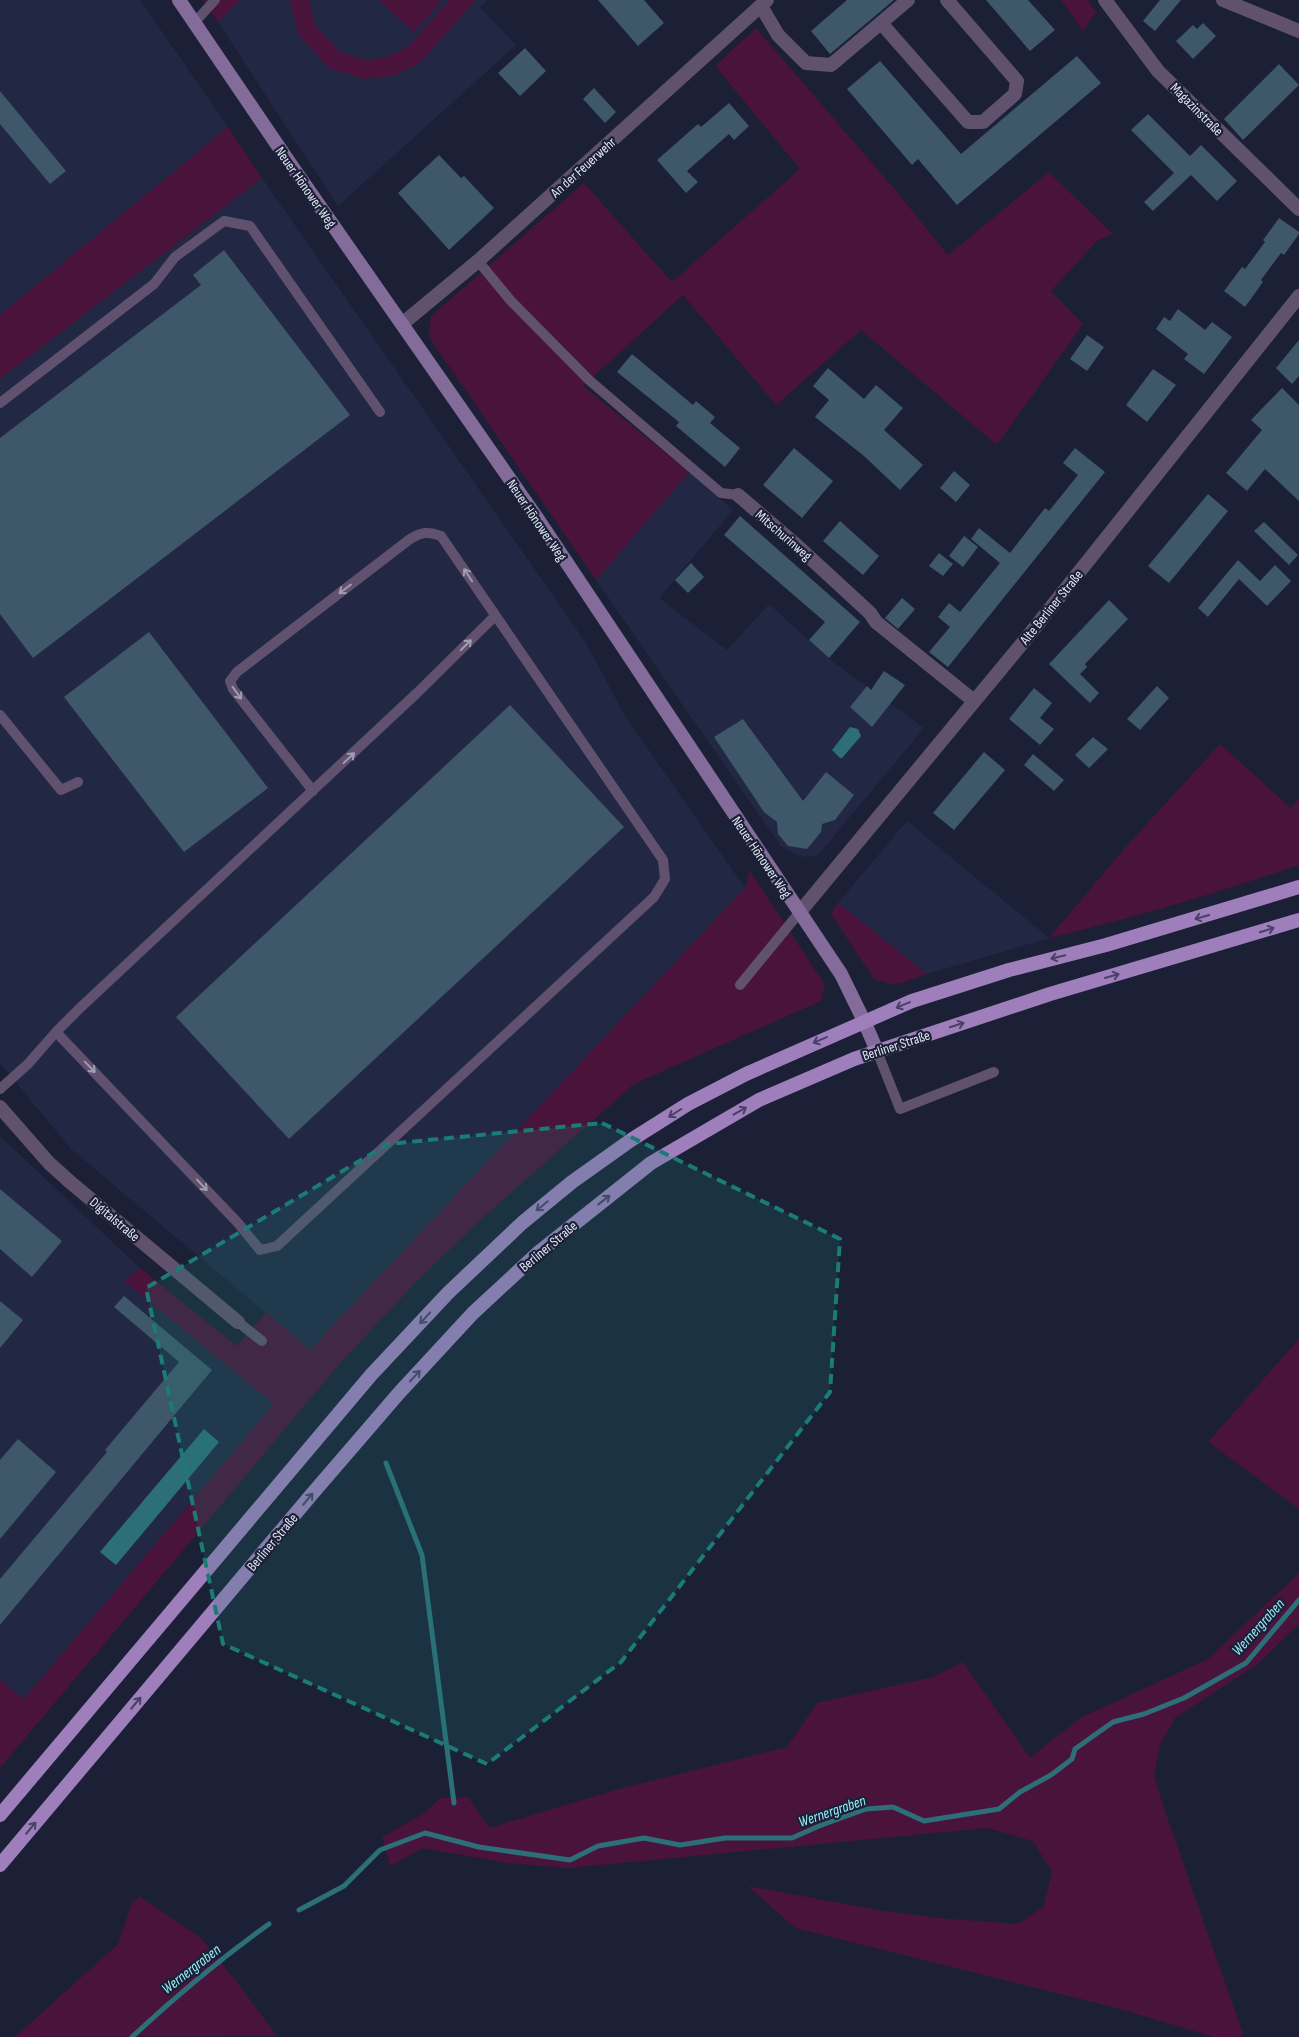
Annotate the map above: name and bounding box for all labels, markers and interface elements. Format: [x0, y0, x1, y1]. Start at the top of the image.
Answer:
street label: Magazinstraße [1167, 79, 1227, 139]
street label: An der Feuerwehr [546, 134, 620, 202]
street label: Neuer Hönower Weg [271, 144, 340, 231]
street label: Neuer Hönower Weg [503, 476, 570, 565]
street label: Mitschurinweg [752, 506, 816, 565]
street label: Alte Berliner Straße [1016, 567, 1087, 649]
one-way arrow [462, 569, 472, 583]
one-way arrow [338, 584, 352, 594]
one-way arrow [459, 639, 472, 651]
one-way arrow [232, 686, 242, 700]
one-way arrow [342, 752, 355, 764]
street label: Neuer Hönower Weg [728, 813, 795, 902]
one-way arrow [1195, 912, 1211, 922]
one-way arrow [1259, 925, 1275, 935]
one-way arrow [1051, 953, 1067, 962]
one-way arrow [1103, 971, 1119, 981]
one-way arrow [896, 1000, 911, 1010]
one-way arrow [948, 1020, 964, 1029]
street label: Berliner Straße [860, 1027, 932, 1064]
one-way arrow [813, 1035, 828, 1045]
one-way arrow [84, 1061, 96, 1073]
one-way arrow [732, 1105, 746, 1115]
one-way arrow [668, 1108, 682, 1118]
one-way arrow [196, 1179, 208, 1191]
street label: Digitalstraße [86, 1194, 143, 1245]
one-way arrow [597, 1194, 610, 1205]
one-way arrow [536, 1201, 549, 1212]
street label: Berliner Straße [516, 1217, 581, 1275]
one-way arrow [419, 1312, 431, 1325]
one-way arrow [409, 1370, 421, 1383]
one-way arrow [302, 1492, 314, 1505]
street label: Berliner Straße [243, 1510, 301, 1575]
water label: Wernergraben [1228, 1595, 1289, 1660]
one-way arrow [130, 1697, 142, 1710]
water label: Wernergraben [796, 1791, 868, 1832]
one-way arrow [26, 1821, 37, 1834]
water label: Wernergraben [158, 1940, 225, 1998]

